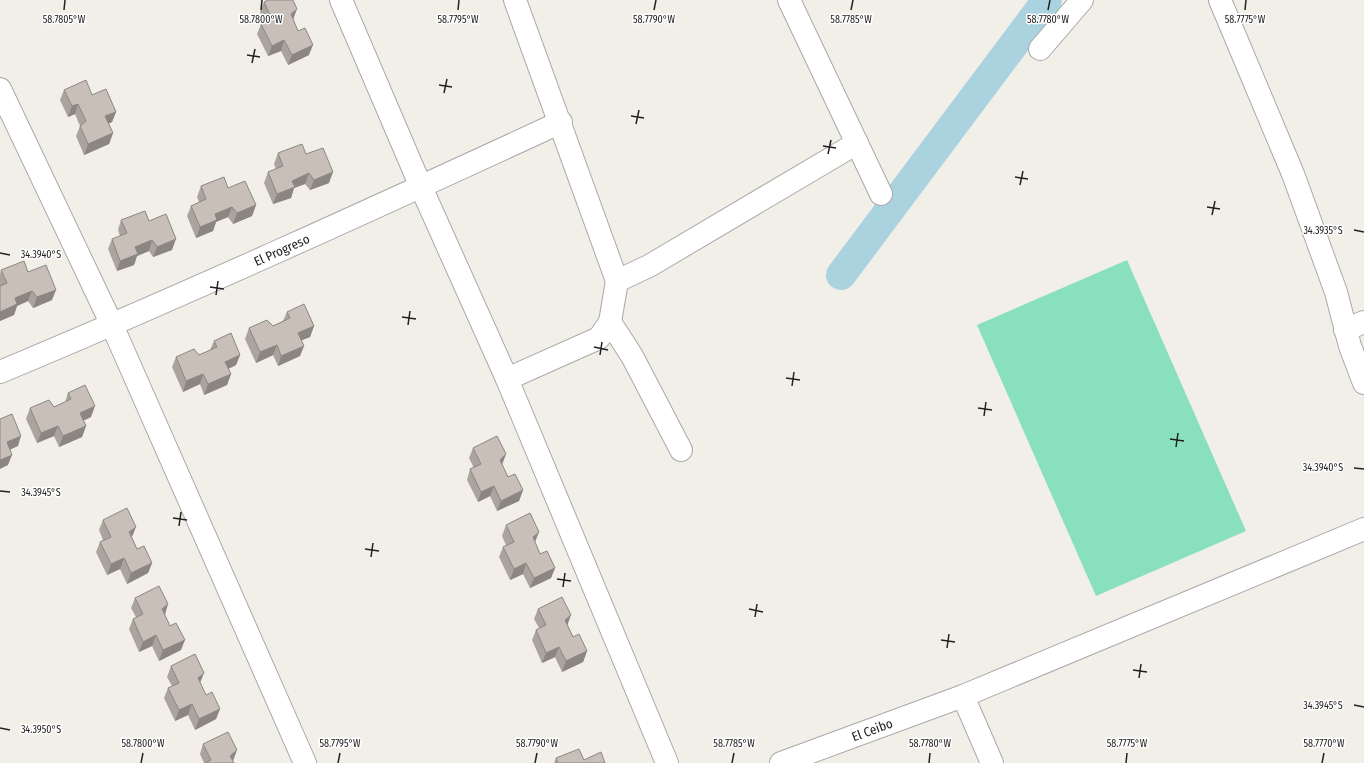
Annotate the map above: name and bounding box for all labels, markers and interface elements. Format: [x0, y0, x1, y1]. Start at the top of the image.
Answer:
text: 58.7805°W [43, 14, 86, 26]
text: 58.7800°W [239, 14, 283, 26]
text: 58.7795°W [437, 14, 479, 26]
text: 58.7790°W [633, 14, 675, 26]
text: 58.7785°W [830, 14, 872, 26]
text: 58.7780°W [1027, 14, 1070, 26]
text: 58.7775°W [1225, 14, 1266, 26]
text: 34.3935°S [1303, 225, 1343, 237]
street label: El Progreso [252, 231, 312, 269]
text: 34.3940°S [21, 249, 61, 261]
text: 34.3940°S [1303, 462, 1343, 474]
text: 34.3945°S [21, 487, 61, 499]
text: 34.3945°S [1303, 700, 1343, 712]
street label: El Ceibo [850, 716, 895, 744]
text: 34.3950°S [21, 724, 61, 736]
text: 58.7800°W [121, 738, 165, 750]
text: 58.7795°W [319, 738, 361, 750]
text: 58.7790°W [516, 738, 558, 750]
text: 58.7785°W [713, 738, 755, 750]
text: 58.7780°W [909, 738, 952, 750]
text: 58.7775°W [1107, 738, 1148, 750]
text: 58.7770°W [1303, 738, 1345, 750]

